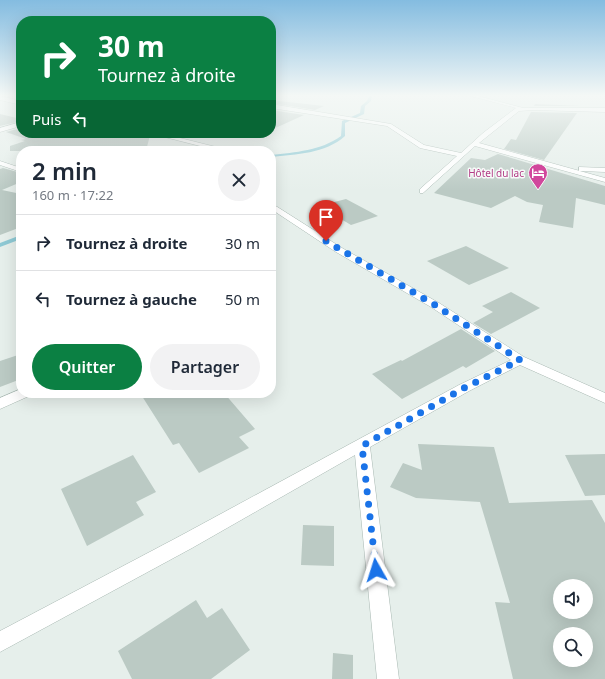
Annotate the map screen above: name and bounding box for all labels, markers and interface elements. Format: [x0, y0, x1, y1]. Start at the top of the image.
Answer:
text: 30 m [98, 27, 165, 65]
icon: right [32, 32, 84, 84]
text: Tournez à droite [98, 63, 236, 87]
icon: left [69, 108, 91, 130]
text: Puis [32, 109, 61, 129]
text: 2 min [32, 154, 97, 187]
button: close [218, 159, 260, 201]
hotel icon: Hôtel du lac [527, 162, 549, 190]
place label: Hôtel du lac [468, 166, 524, 180]
text: 160 m · 17:22 [32, 186, 113, 204]
pin [309, 200, 343, 241]
icon: arrive [315, 206, 337, 228]
icon: right [32, 232, 54, 254]
text: Tournez à droite [66, 233, 187, 253]
text: 30 m [225, 233, 260, 253]
icon: left [32, 288, 54, 310]
text: Tournez à gauche [66, 289, 197, 309]
text: 50 m [225, 289, 260, 309]
button: Quitter [32, 344, 142, 390]
button: Partager [150, 344, 260, 390]
position arrow [355, 549, 397, 591]
map controls [553, 579, 593, 667]
button: sound [553, 579, 593, 619]
button: search [553, 627, 593, 667]

